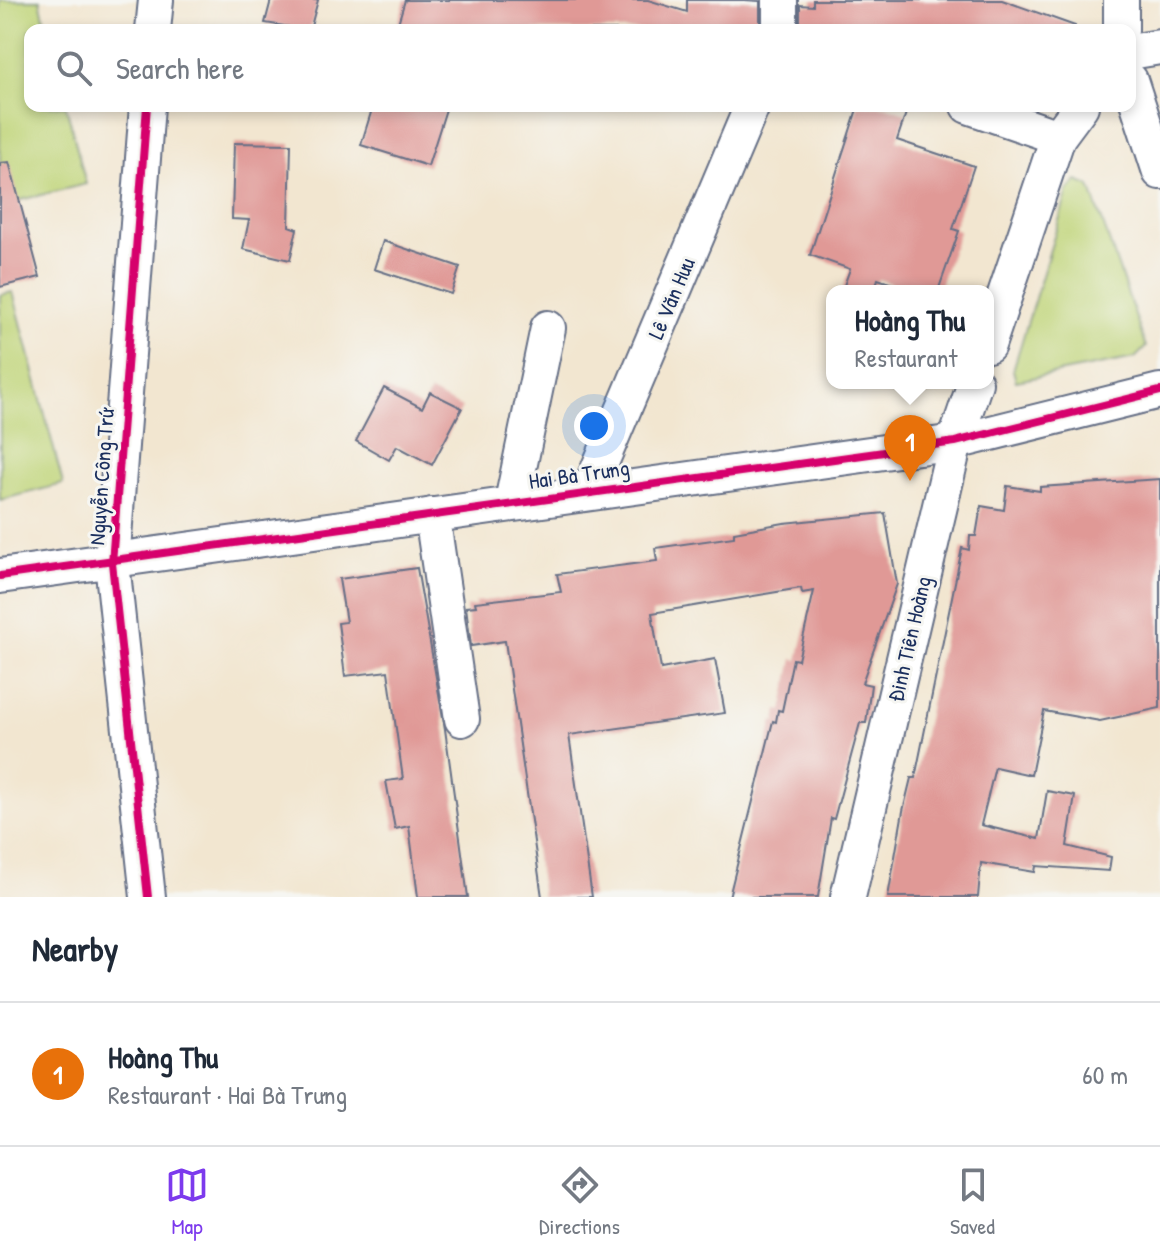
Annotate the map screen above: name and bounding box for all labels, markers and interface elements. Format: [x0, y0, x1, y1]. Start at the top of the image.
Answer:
search box [24, 24, 1136, 112]
icon: search [52, 46, 96, 90]
text: Search here [116, 48, 244, 88]
street label: Lê Văn Hưu [640, 252, 702, 343]
popup [826, 285, 994, 389]
text: Hoàng Thu [855, 300, 965, 340]
text: Restaurant [855, 340, 957, 375]
street label: Nguyễn Công Trứ [81, 406, 121, 546]
your location [574, 406, 614, 446]
pin: 1 [884, 415, 936, 481]
street label: Hai Bà Trưng [527, 452, 631, 496]
street label: Đinh Tiên Hoàng [880, 573, 938, 705]
text: Nearby [32, 926, 118, 972]
text: Hoàng Thu [108, 1037, 218, 1077]
text: 1 [53, 1057, 63, 1092]
text: 60 m [1082, 1057, 1128, 1092]
text: Restaurant · Hai Bà Trưng [108, 1077, 347, 1112]
tab: Map [165, 1163, 209, 1241]
tab: Directions [539, 1163, 620, 1241]
tab: Saved [950, 1163, 995, 1241]

